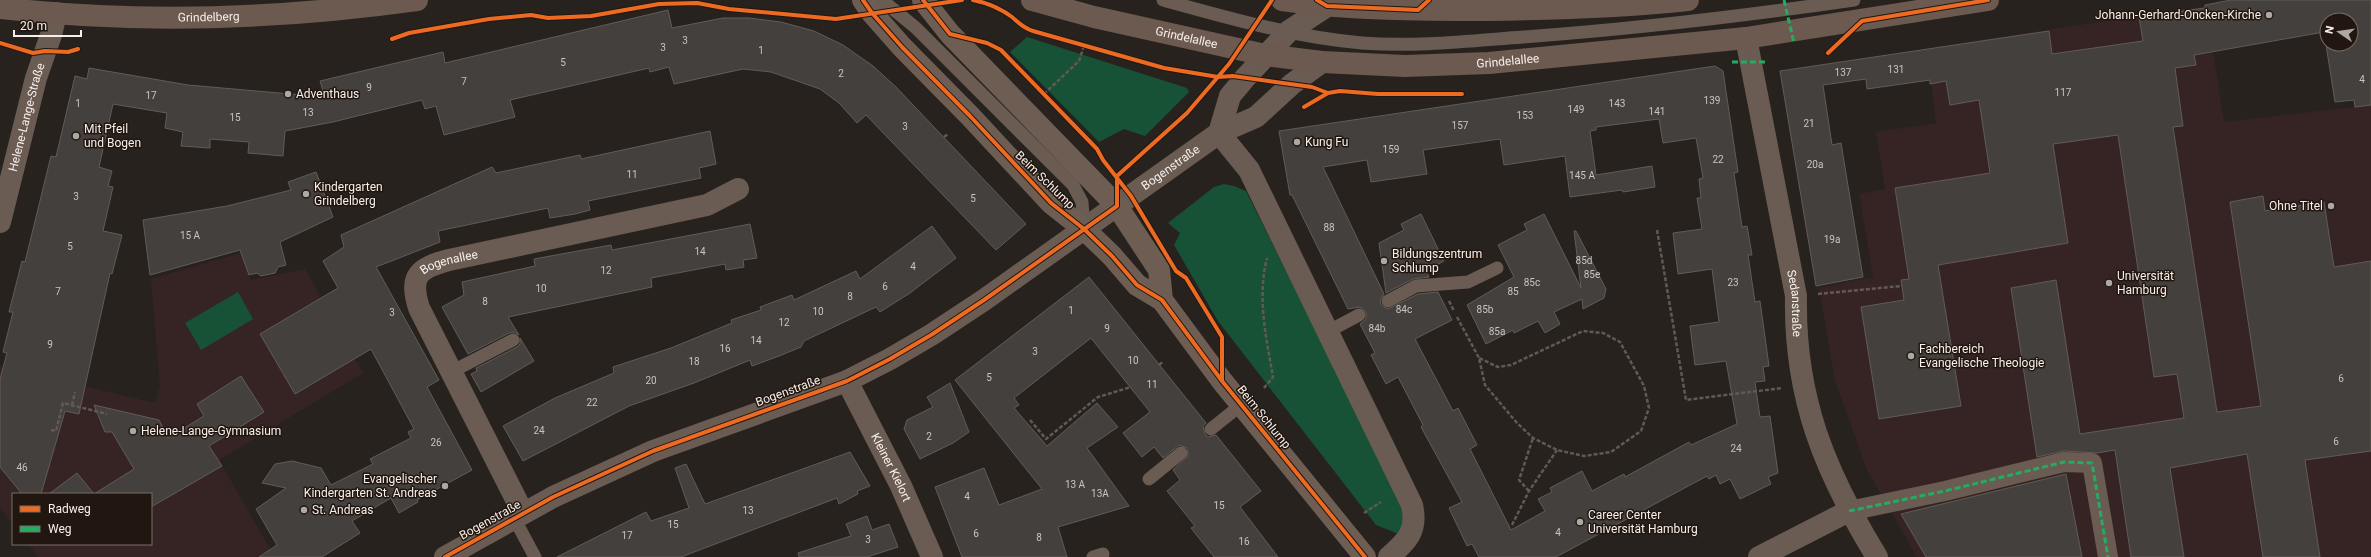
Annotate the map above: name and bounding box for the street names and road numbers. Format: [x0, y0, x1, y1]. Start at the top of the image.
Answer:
street label: Grindelberg [178, 9, 240, 25]
street label: Grindelallee [1154, 24, 1219, 51]
street label: Grindelallee [1476, 51, 1540, 70]
street label: Helene-Lange-Straße [6, 61, 48, 173]
street label: Bogenstraße [1139, 142, 1202, 193]
street label: Beim Schlump [1012, 148, 1078, 212]
street label: Bogenallee [417, 247, 479, 277]
street label: Sedanstraße [1784, 269, 1804, 337]
street label: Bogenstraße [754, 373, 822, 409]
street label: Beim Schlump [1234, 383, 1294, 452]
street label: Kleiner Kielort [868, 431, 914, 504]
street label: Bogenstraße [457, 497, 523, 543]

